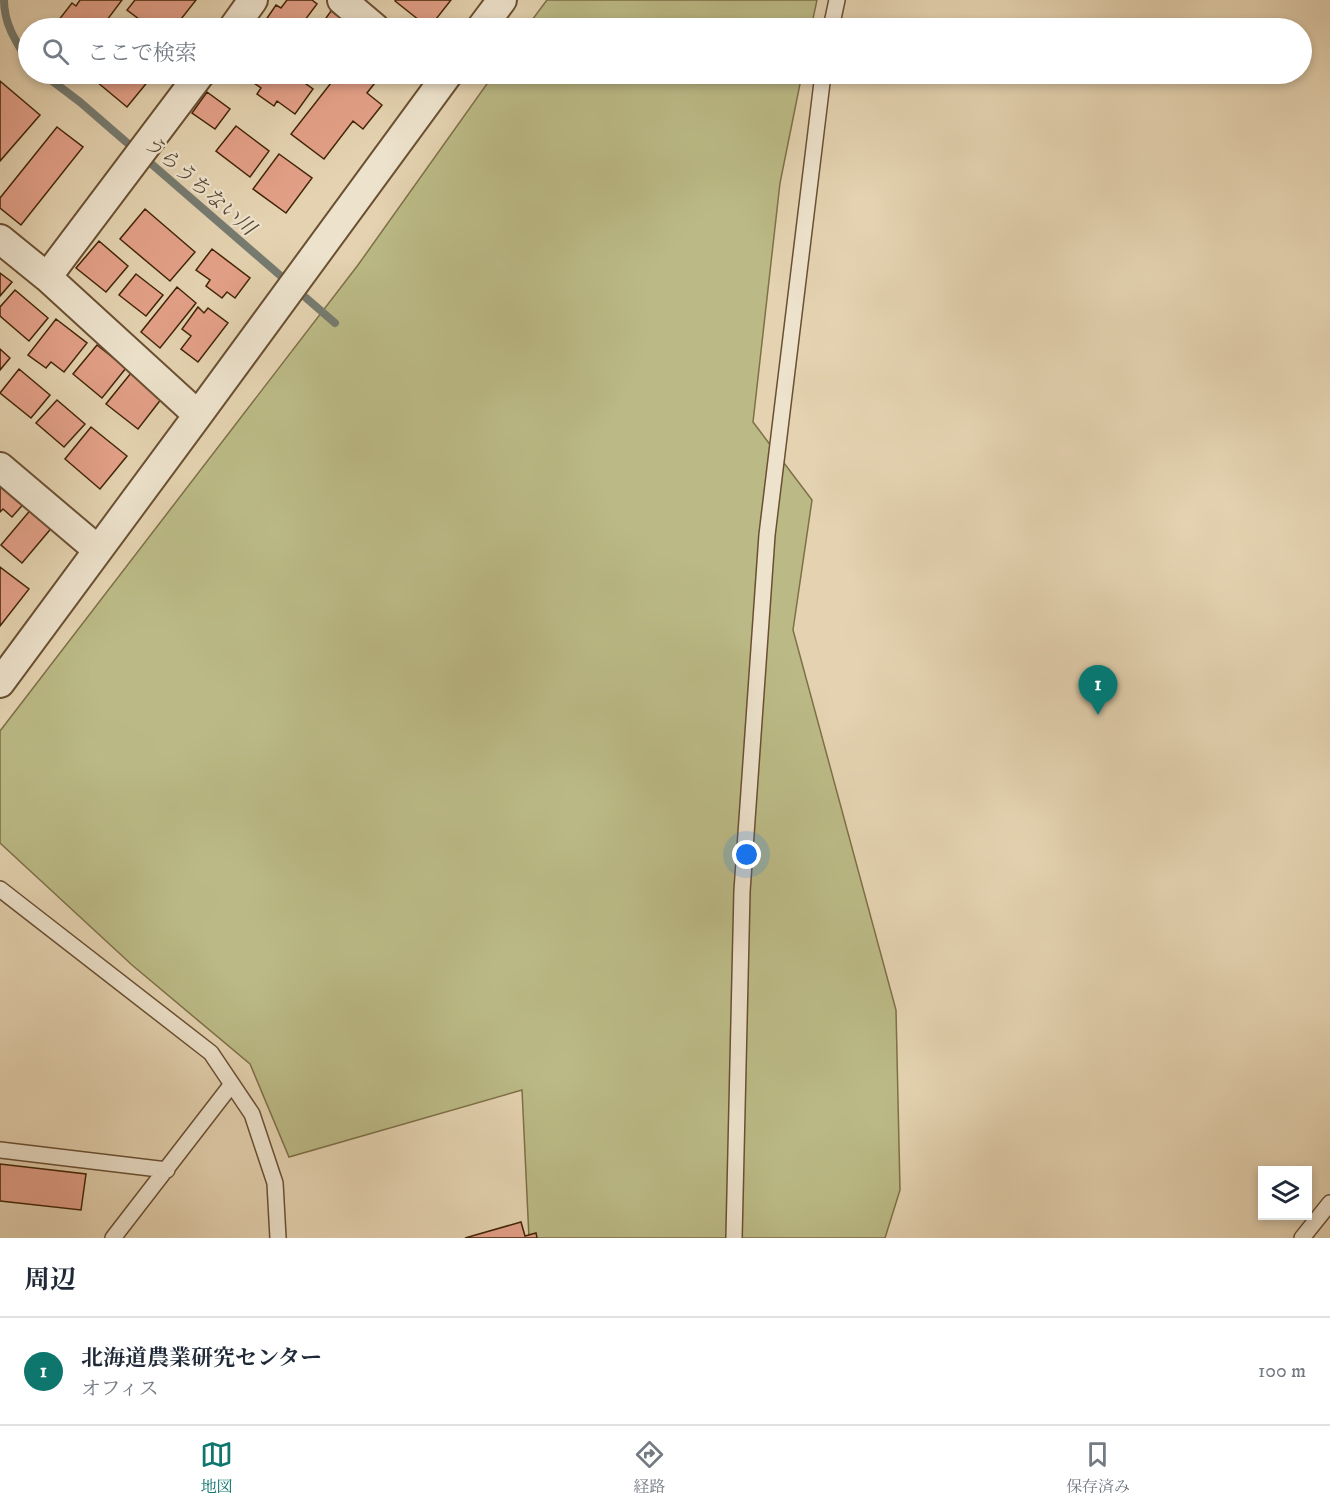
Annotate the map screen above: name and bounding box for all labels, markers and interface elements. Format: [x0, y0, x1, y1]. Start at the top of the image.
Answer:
search box [18, 18, 1312, 84]
icon: search [39, 35, 72, 68]
text: ここで検索 [87, 40, 197, 67]
water label: うらうちない川 [138, 131, 262, 243]
pin: 1 [1078, 666, 1118, 715]
your location [732, 840, 761, 869]
map controls [1258, 1166, 1312, 1220]
button: layers [1258, 1166, 1312, 1220]
text: 周辺 [24, 1264, 76, 1297]
text: 北海道農業研究センター [81, 1345, 322, 1372]
text: 1 [40, 1359, 47, 1384]
text: 100 m [1258, 1359, 1306, 1384]
text: オフィス [81, 1377, 159, 1402]
tab: 地図 [200, 1438, 233, 1497]
tab: 経路 [633, 1438, 666, 1497]
tab: 保存済み [1066, 1438, 1130, 1497]

